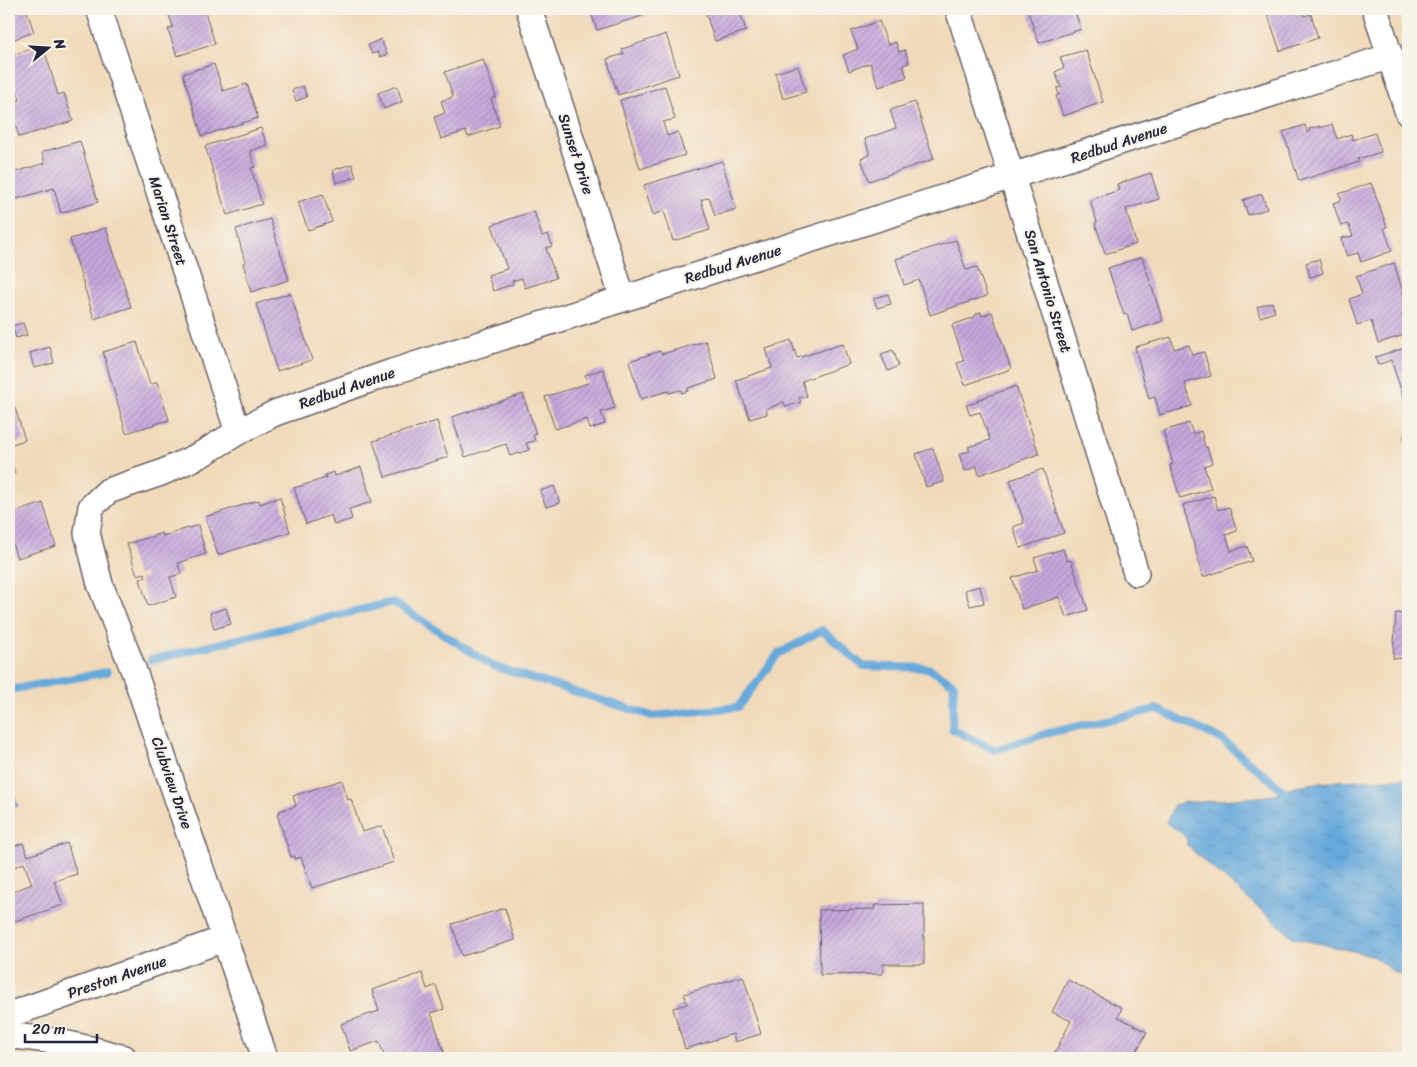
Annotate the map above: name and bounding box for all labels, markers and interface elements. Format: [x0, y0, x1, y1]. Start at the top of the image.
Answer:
north arrow [22, 22, 72, 72]
text: N [46, 35, 73, 53]
street label: Sunset Drive [551, 110, 601, 198]
street label: Redbud Avenue [1067, 115, 1171, 171]
street label: Marian Street [141, 173, 195, 270]
street label: San Antonio Street [1017, 226, 1079, 356]
street label: Redbud Avenue [681, 237, 785, 291]
street label: Redbud Avenue [295, 359, 399, 417]
street label: Clubview Drive [144, 733, 200, 833]
street label: Preston Avenue [64, 948, 170, 1006]
scale bar [25, 1012, 98, 1044]
text: 20 m [32, 1016, 66, 1042]

